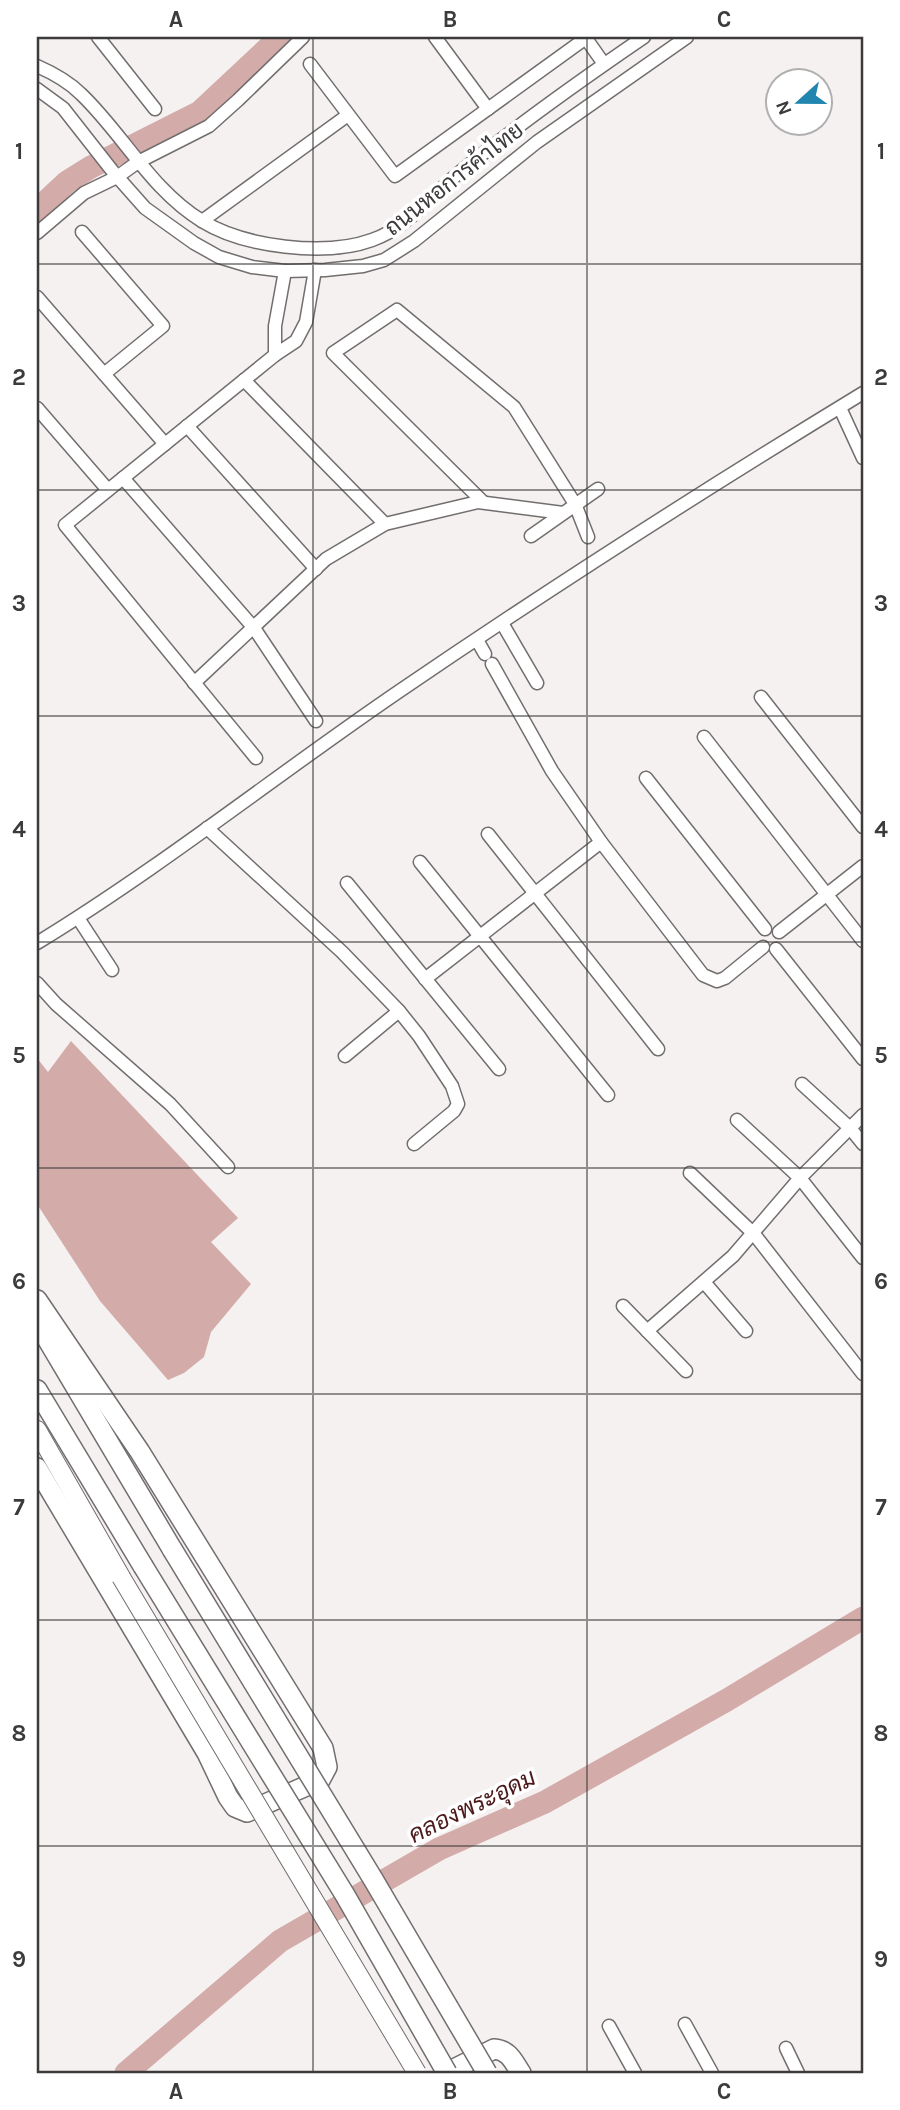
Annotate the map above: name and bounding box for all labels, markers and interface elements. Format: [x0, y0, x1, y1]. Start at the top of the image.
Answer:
text: A [169, 6, 183, 33]
text: B [443, 6, 457, 33]
text: C [717, 6, 731, 33]
north arrow [764, 66, 834, 136]
text: N [771, 97, 797, 118]
street label: ถนนหอการค้าไทย [377, 114, 529, 242]
text: 1 [15, 138, 23, 165]
text: 1 [877, 138, 885, 165]
text: 2 [12, 364, 26, 391]
text: 2 [874, 364, 888, 391]
text: 3 [12, 590, 26, 617]
text: 3 [874, 590, 888, 617]
text: 4 [12, 816, 26, 843]
text: 4 [874, 816, 888, 843]
text: 5 [12, 1042, 26, 1069]
text: 5 [874, 1042, 888, 1069]
text: 6 [12, 1268, 26, 1295]
text: 6 [874, 1268, 888, 1295]
text: 7 [13, 1494, 25, 1521]
text: 7 [875, 1494, 887, 1521]
text: 8 [12, 1720, 26, 1747]
text: 8 [874, 1720, 888, 1747]
water label: คลองพระอุดม [404, 1763, 541, 1851]
text: 9 [12, 1946, 26, 1973]
text: 9 [874, 1946, 888, 1973]
text: A [169, 2078, 183, 2105]
text: B [443, 2078, 457, 2105]
text: C [717, 2078, 731, 2105]

